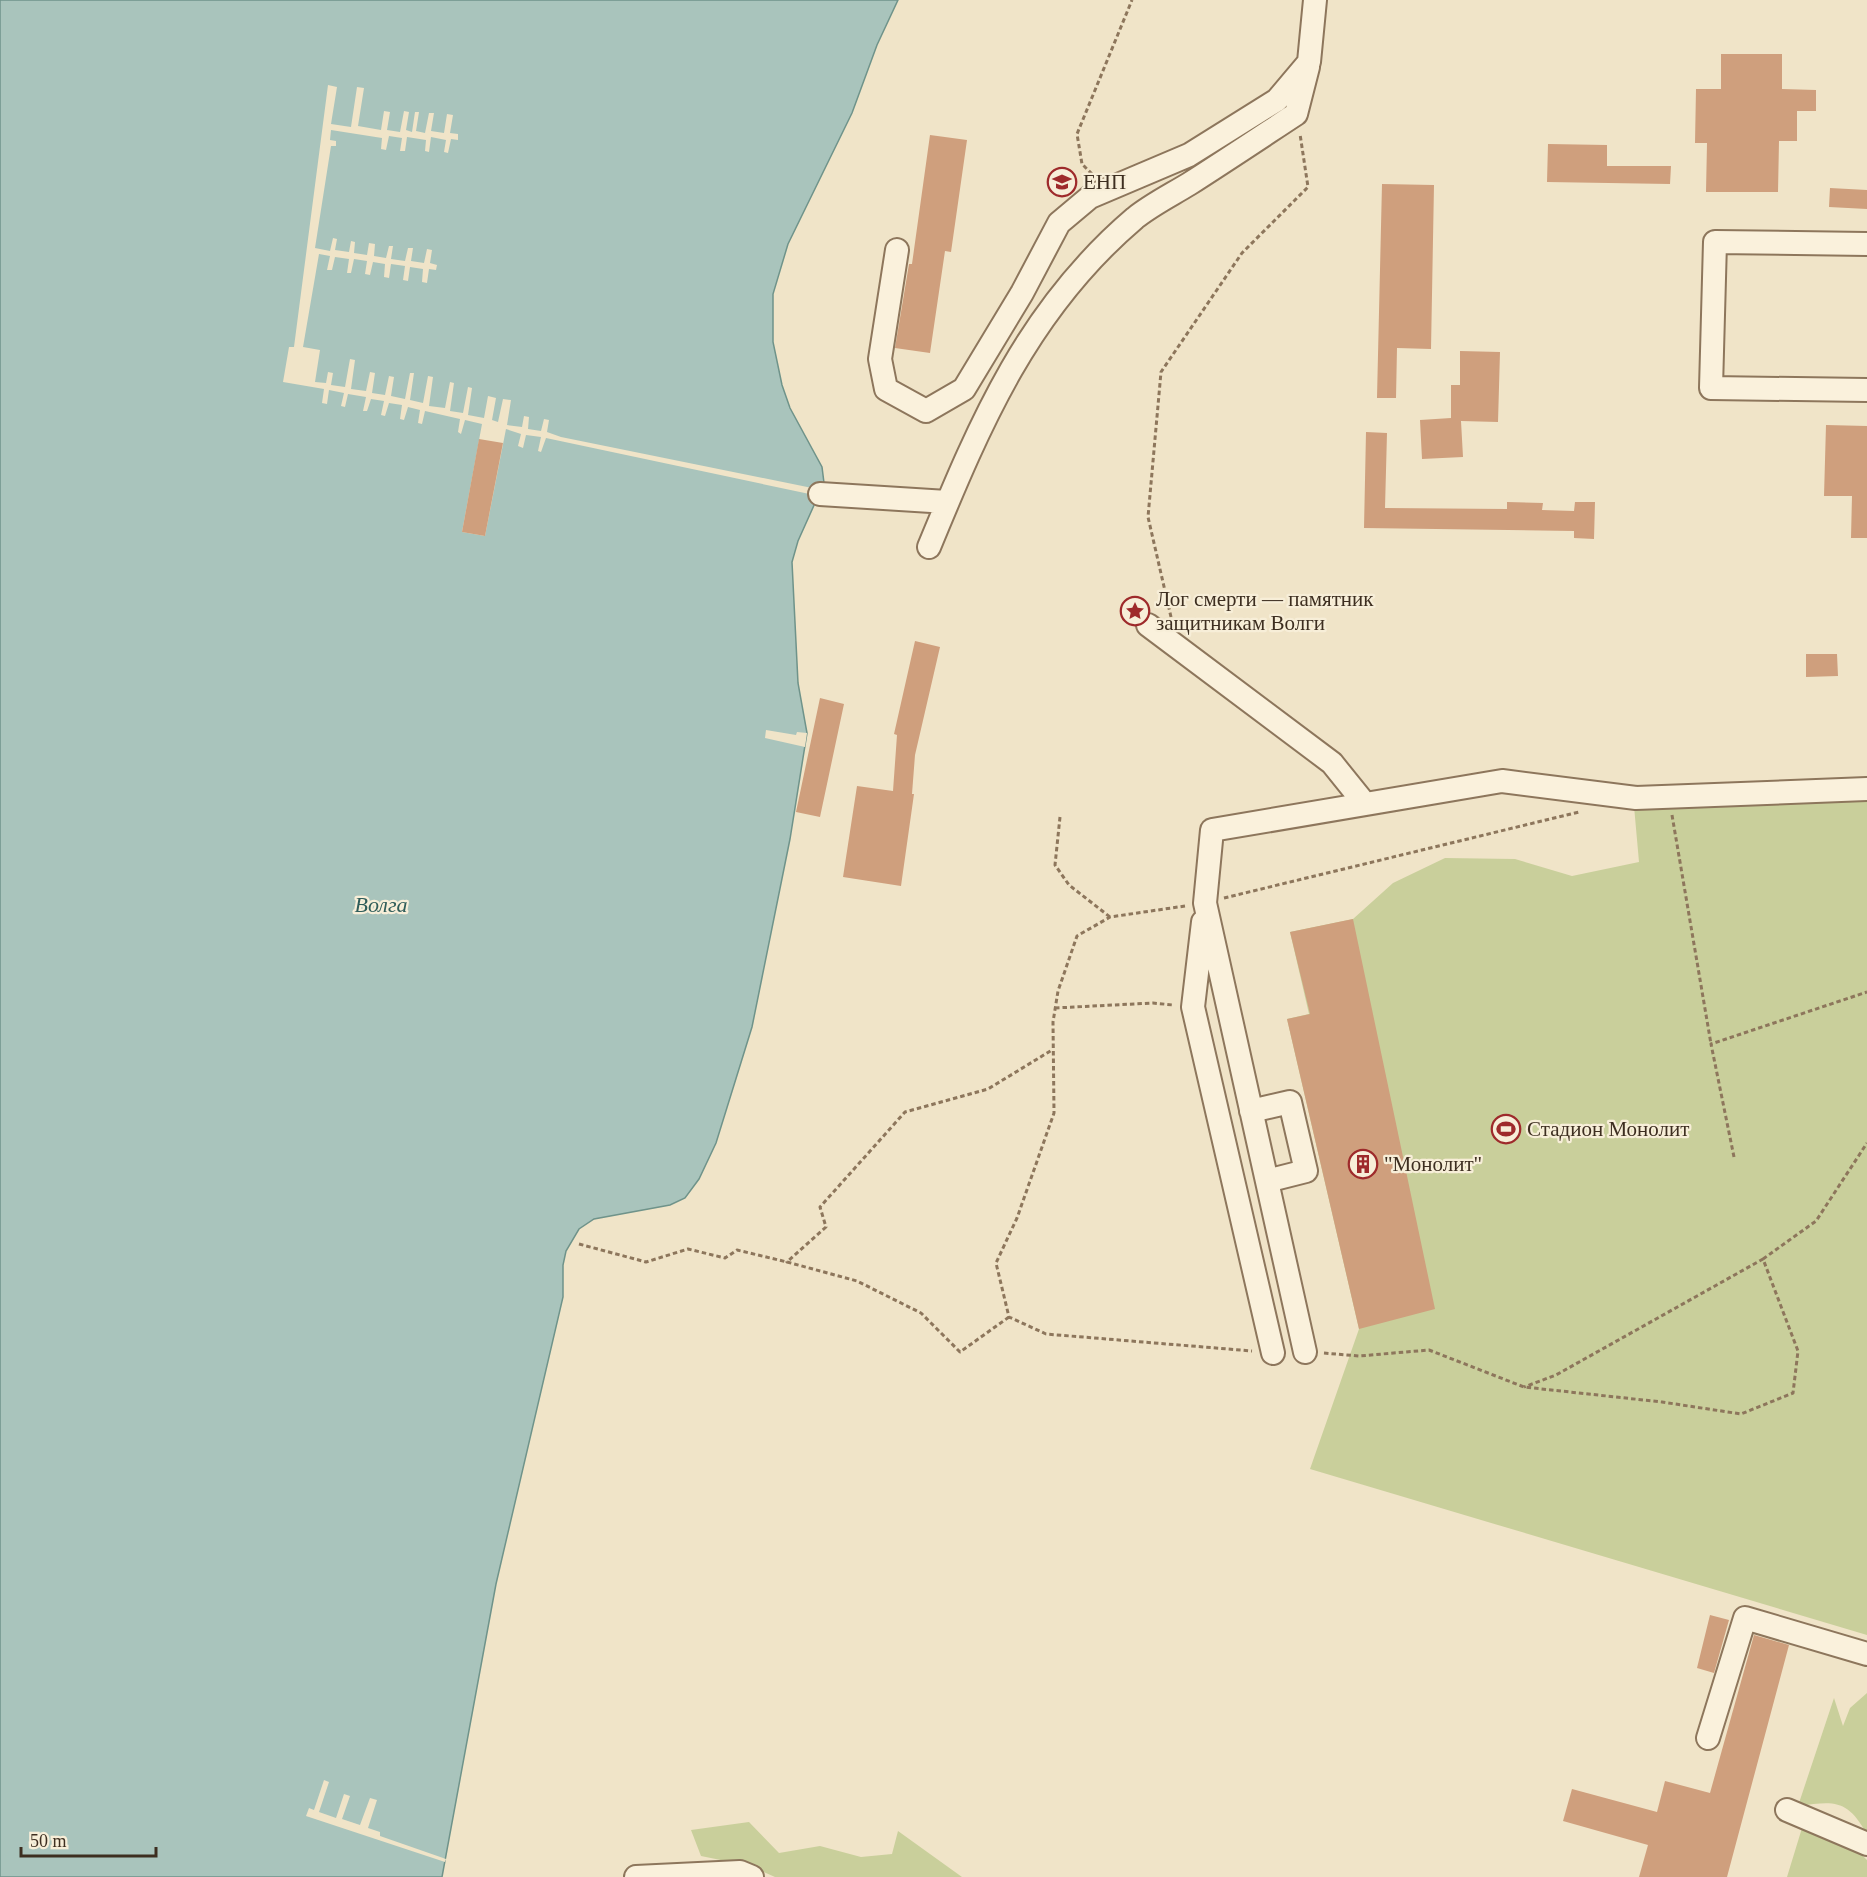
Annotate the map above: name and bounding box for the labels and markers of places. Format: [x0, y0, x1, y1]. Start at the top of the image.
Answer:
school or university icon: ЕНП [1046, 166, 1078, 198]
place label: ЕНП [1083, 170, 1126, 194]
place label: Лог смерти — памятник защитникам Волги [1156, 587, 1374, 635]
place icon: Лог смерти — памятник защитникам Волги [1119, 595, 1151, 627]
sports icon: Стадион Монолит [1490, 1113, 1522, 1145]
place label: Стадион Монолит [1527, 1117, 1689, 1141]
building icon: "Монолит" [1347, 1148, 1379, 1180]
place label: "Монолит" [1384, 1152, 1482, 1176]

